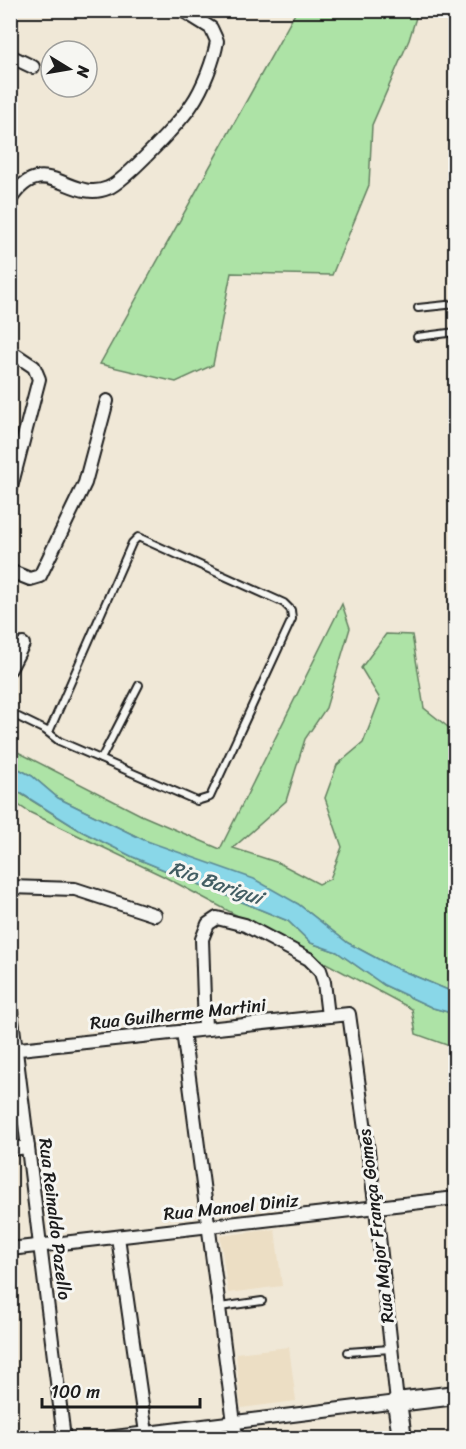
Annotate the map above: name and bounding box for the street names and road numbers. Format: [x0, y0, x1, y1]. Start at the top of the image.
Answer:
street label: Rua Guilherme Martini [89, 989, 268, 1039]
street label: Rua Major França Gomes [348, 1127, 404, 1325]
street label: Rua Reinaldo Pazello [29, 1136, 81, 1302]
street label: Rua Manoel Diniz [162, 1184, 301, 1230]

